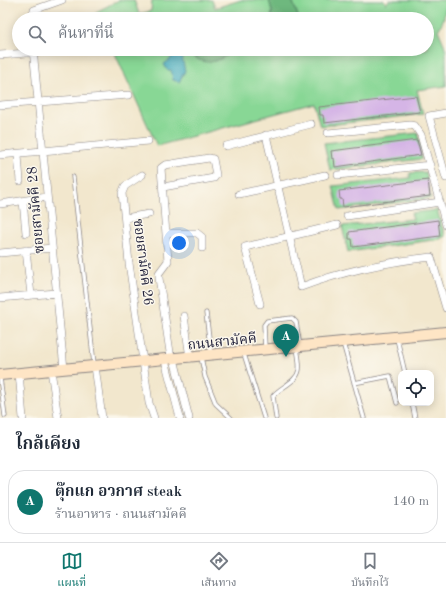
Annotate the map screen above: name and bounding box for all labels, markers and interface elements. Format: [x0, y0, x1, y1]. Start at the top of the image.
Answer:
search box [12, 12, 434, 56]
icon: search [26, 23, 48, 45]
text: ค้นหาที่นี่ [58, 27, 114, 42]
street label: ซอยสามัคคี 28 [24, 166, 47, 254]
street label: ซอยสามัคคี 26 [131, 218, 156, 306]
your location [169, 233, 189, 253]
pin: A [273, 324, 299, 357]
street label: ถนนสามัคคี [187, 330, 257, 353]
map controls [398, 370, 434, 406]
button: locate [398, 370, 434, 406]
text: ใกล้เคียง [16, 436, 81, 453]
text: ตุ๊กแก อวกาศ steak [55, 485, 182, 500]
text: A [25, 495, 35, 508]
text: 140 m [392, 495, 429, 508]
text: ร้านอาหาร · ถนนสามัคคี [55, 508, 187, 521]
tab: แผนที่ [57, 550, 86, 592]
tab: เส้นทาง [201, 550, 237, 592]
tab: บันทึกไว้ [351, 550, 389, 592]

